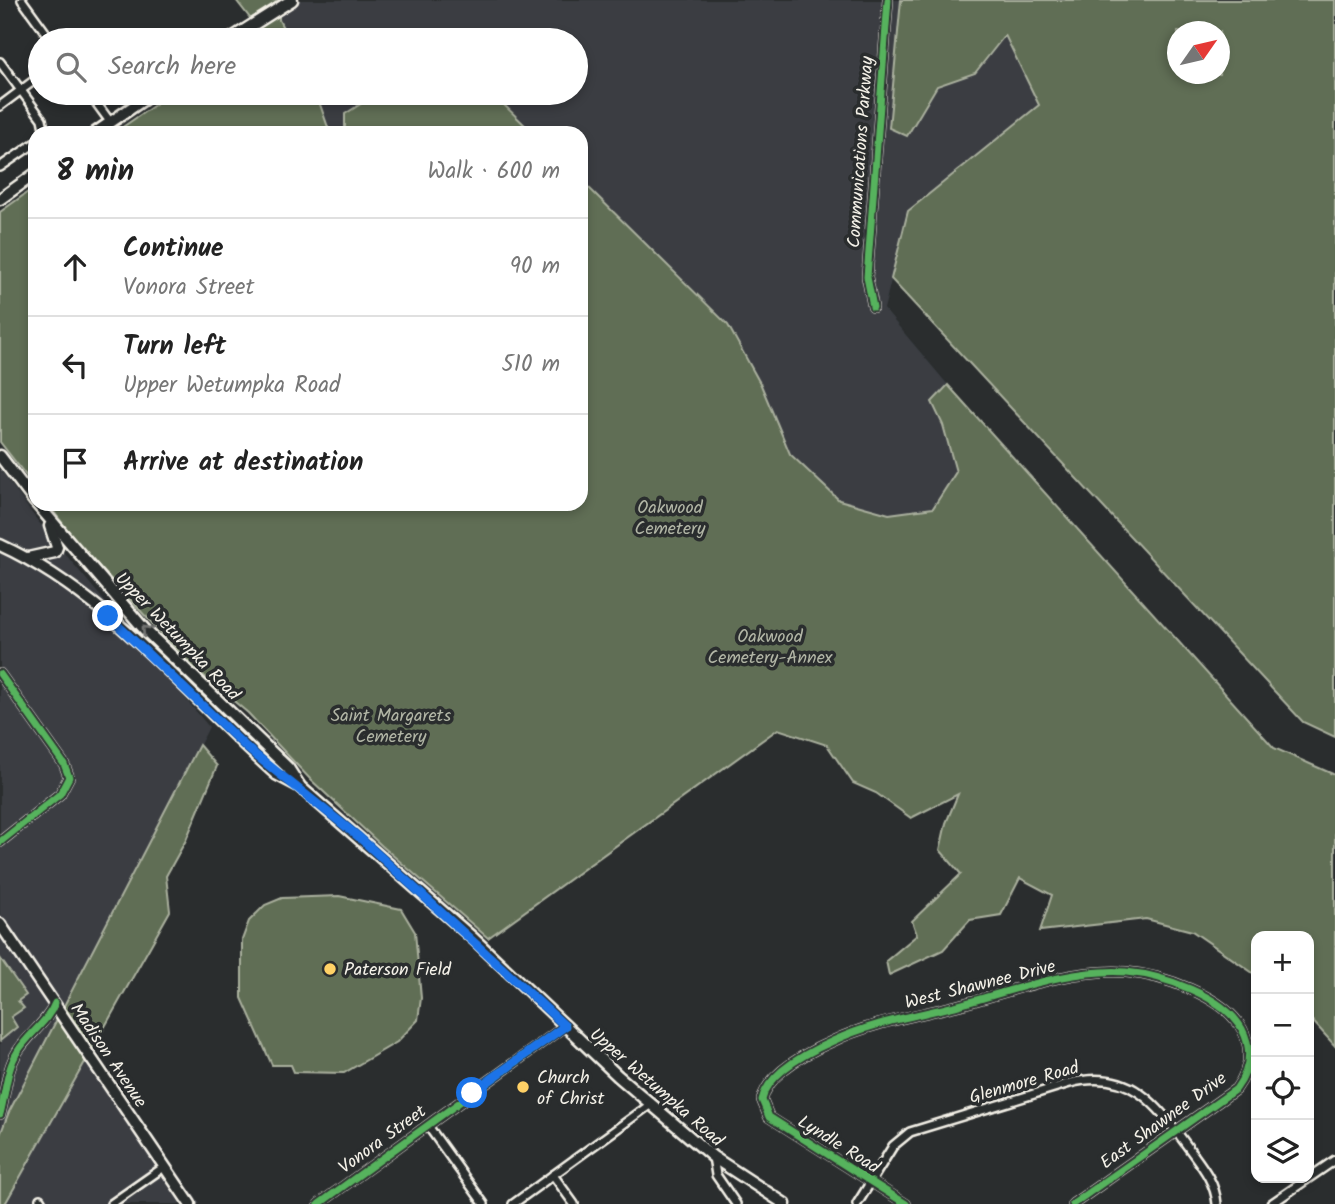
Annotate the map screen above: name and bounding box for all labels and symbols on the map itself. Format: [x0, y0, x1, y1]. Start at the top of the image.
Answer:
north arrow [1167, 21, 1230, 84]
street label: Communications Parkway [840, 55, 883, 249]
park label: Oakwood Cemetery [635, 494, 706, 544]
street label: Upper Wetumpka Road [107, 566, 247, 709]
route end [92, 600, 123, 631]
park label: Oakwood Cemetery-Annex [708, 623, 833, 673]
one-way arrow [141, 625, 154, 638]
park label: Saint Margarets Cemetery [331, 702, 451, 752]
street label: West Shawnee Drive [902, 953, 1059, 1018]
place label: Paterson Field [344, 956, 452, 985]
marker: Paterson Field [322, 961, 338, 977]
street label: Madison Avenue [62, 997, 154, 1114]
street label: Upper Wetumpka Road [582, 1021, 731, 1156]
street label: Glenmore Road [966, 1054, 1084, 1113]
place label: Church of Christ [537, 1064, 605, 1114]
street label: East Shawnee Drive [1094, 1065, 1234, 1177]
route start [456, 1077, 487, 1108]
marker: Church of Christ [515, 1079, 531, 1095]
street label: Vonora Street [333, 1098, 434, 1182]
street label: Lyndle Road [791, 1108, 886, 1183]

